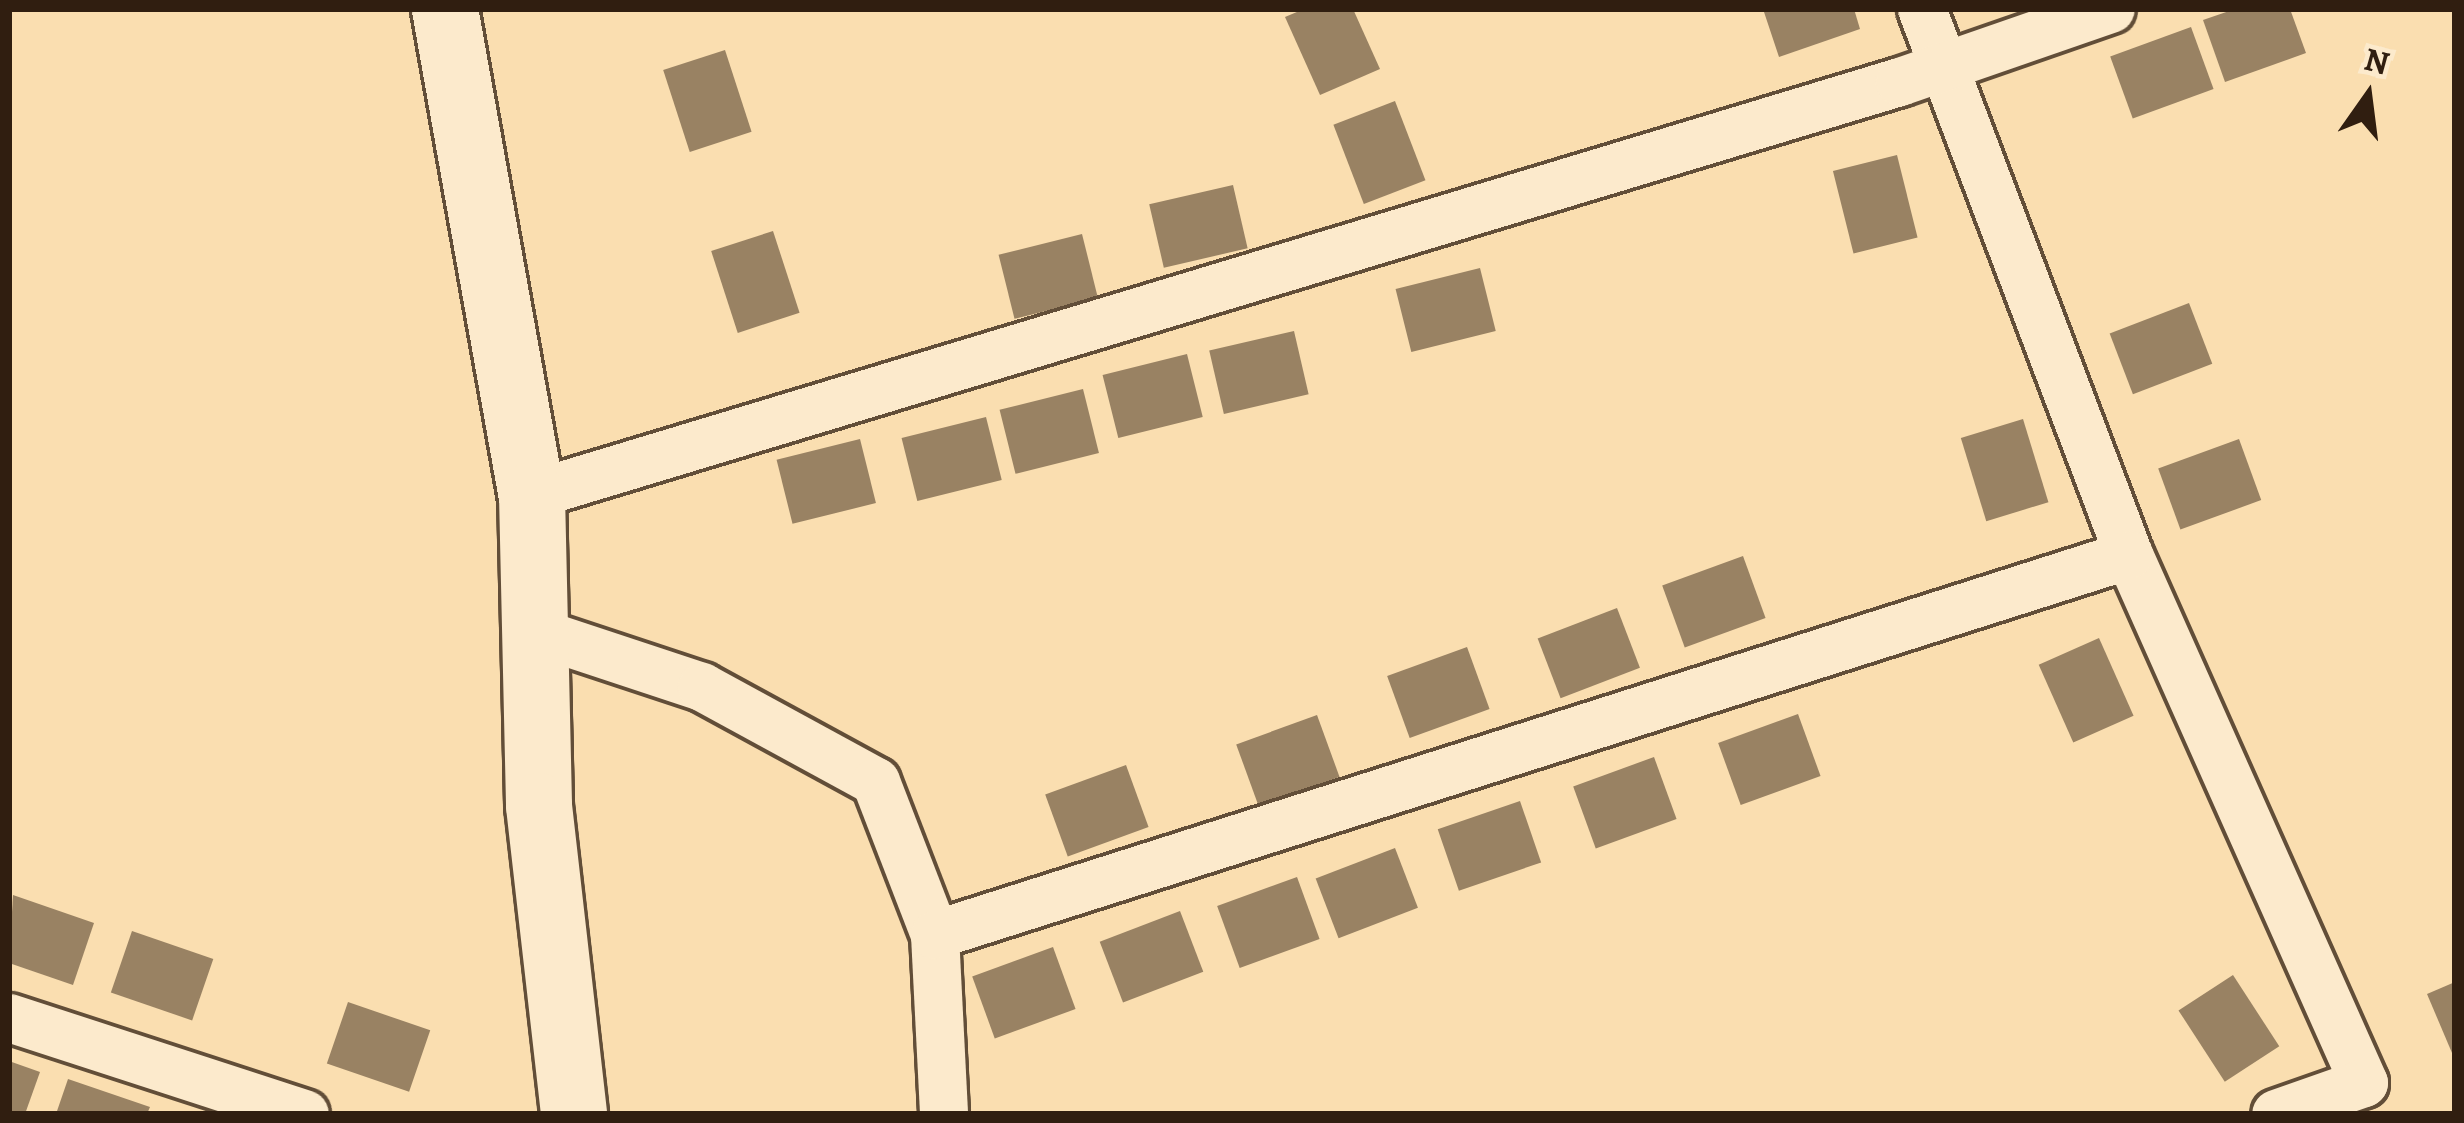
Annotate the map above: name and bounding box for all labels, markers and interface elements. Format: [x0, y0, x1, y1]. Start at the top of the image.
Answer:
north arrow [2308, 36, 2428, 156]
text: N [2360, 36, 2394, 85]

